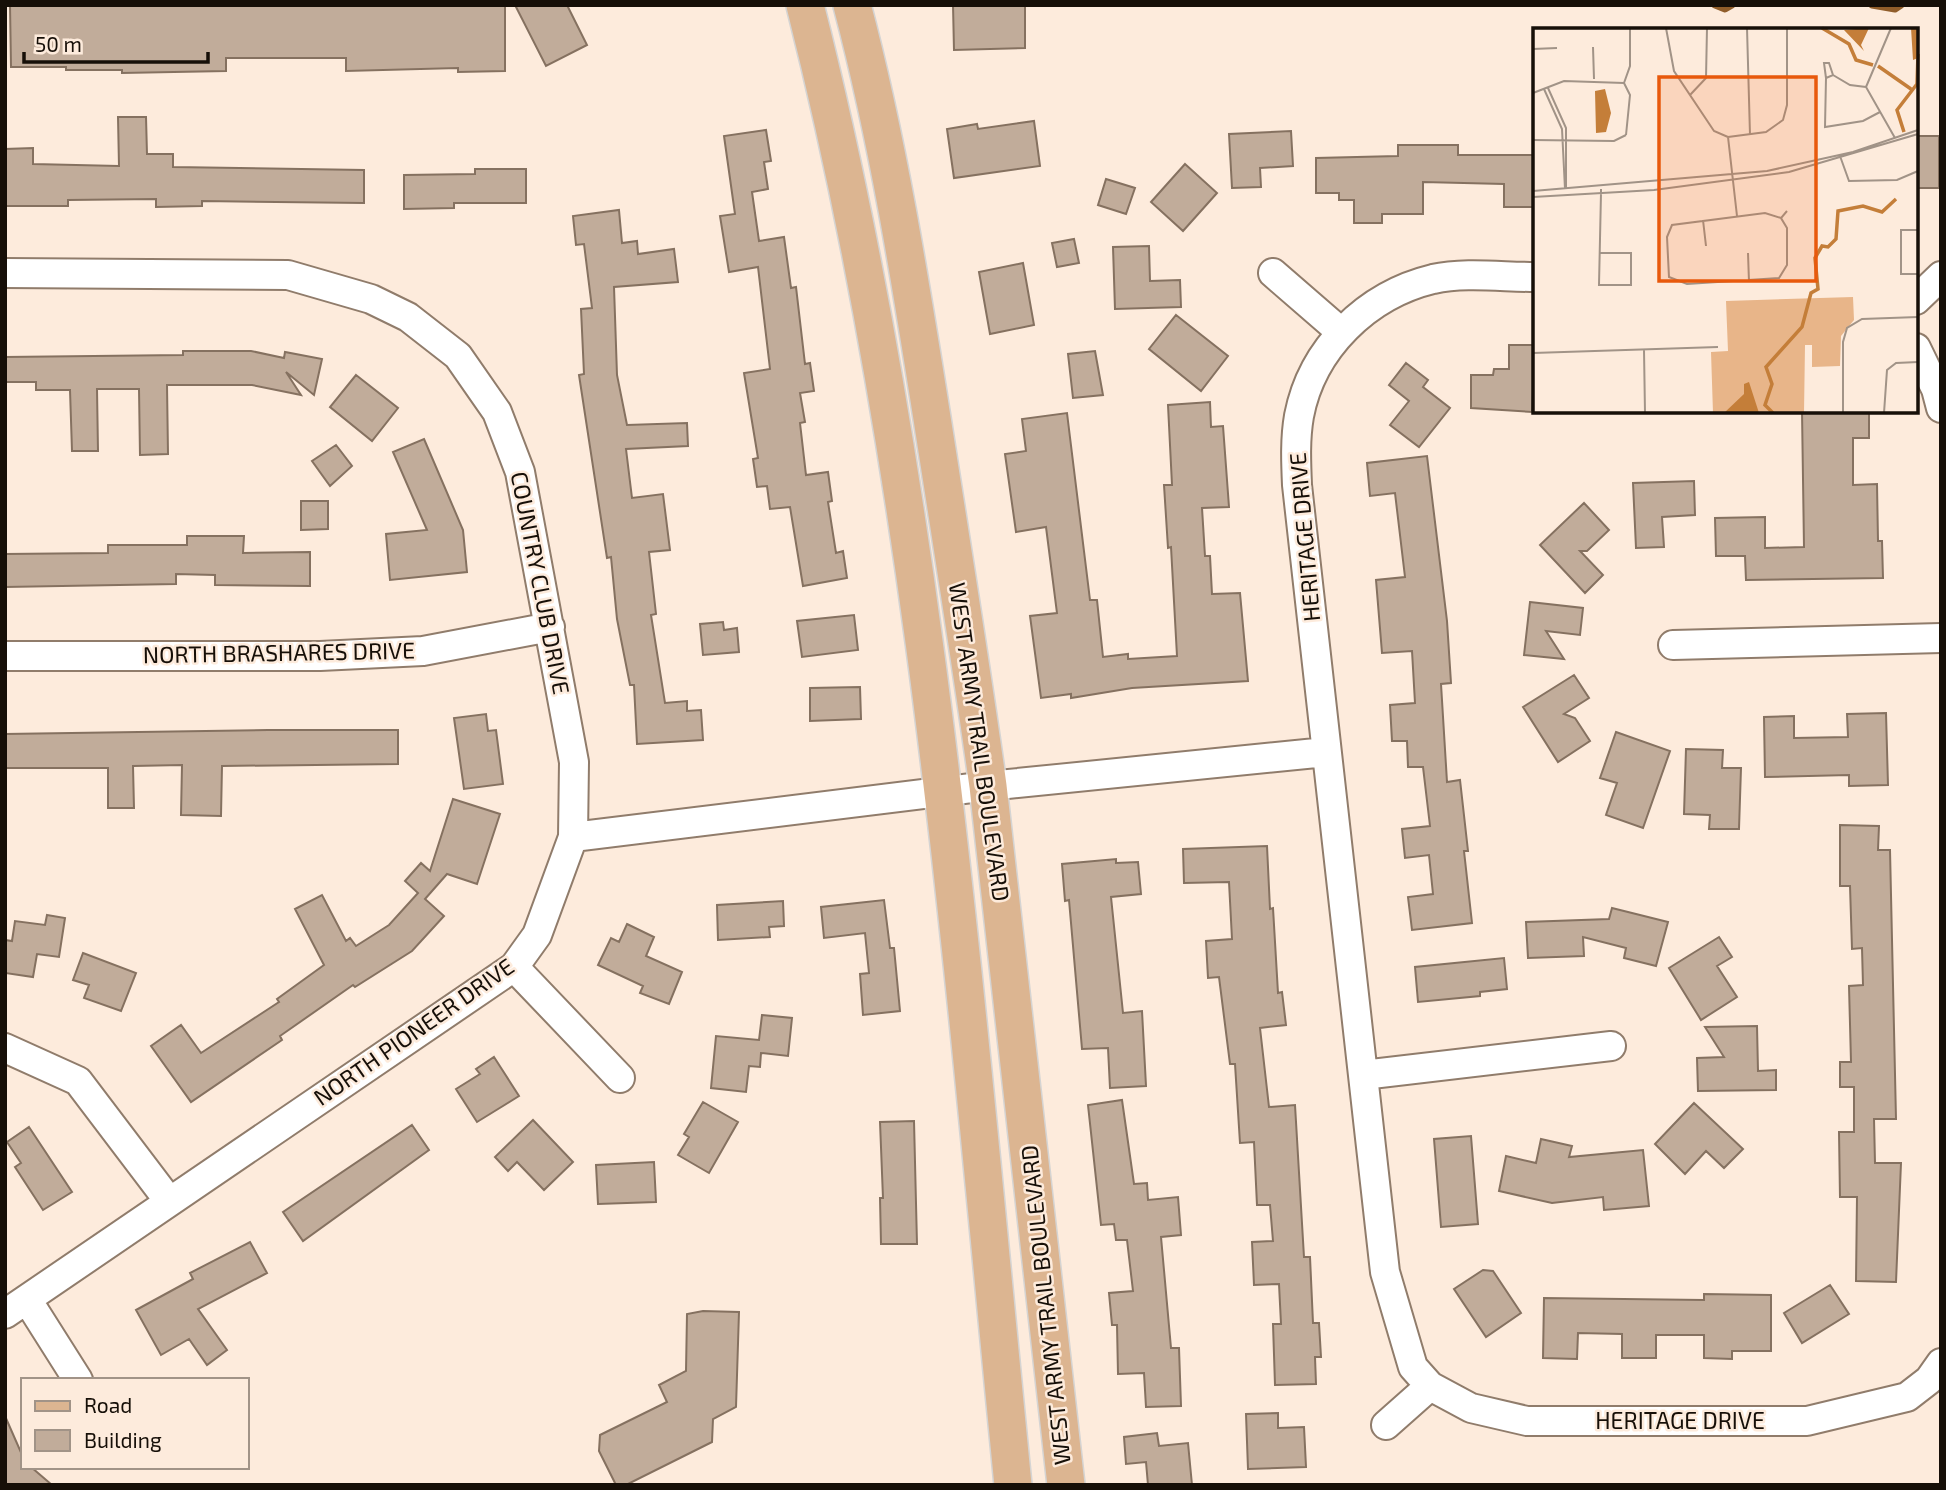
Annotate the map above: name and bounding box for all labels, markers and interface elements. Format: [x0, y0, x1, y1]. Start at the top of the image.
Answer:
scale bar [24, 21, 208, 65]
inset map [1533, 28, 1918, 413]
text: 50 m [35, 31, 82, 56]
street label: HERITAGE DRIVE [1283, 451, 1325, 623]
street label: COUNTRY CLUB DRIVE [506, 469, 576, 697]
street label: WEST ARMY TRAIL BOULEVARD [944, 581, 1016, 903]
street label: NORTH BRASHARES DRIVE [143, 636, 415, 668]
street label: NORTH PIONEER DRIVE [308, 951, 519, 1111]
street label: WEST ARMY TRAIL BOULEVARD [1014, 1144, 1076, 1467]
legend [21, 1378, 248, 1469]
text: Road [84, 1392, 132, 1417]
street label: HERITAGE DRIVE [1595, 1406, 1765, 1434]
text: Building [84, 1427, 162, 1452]

